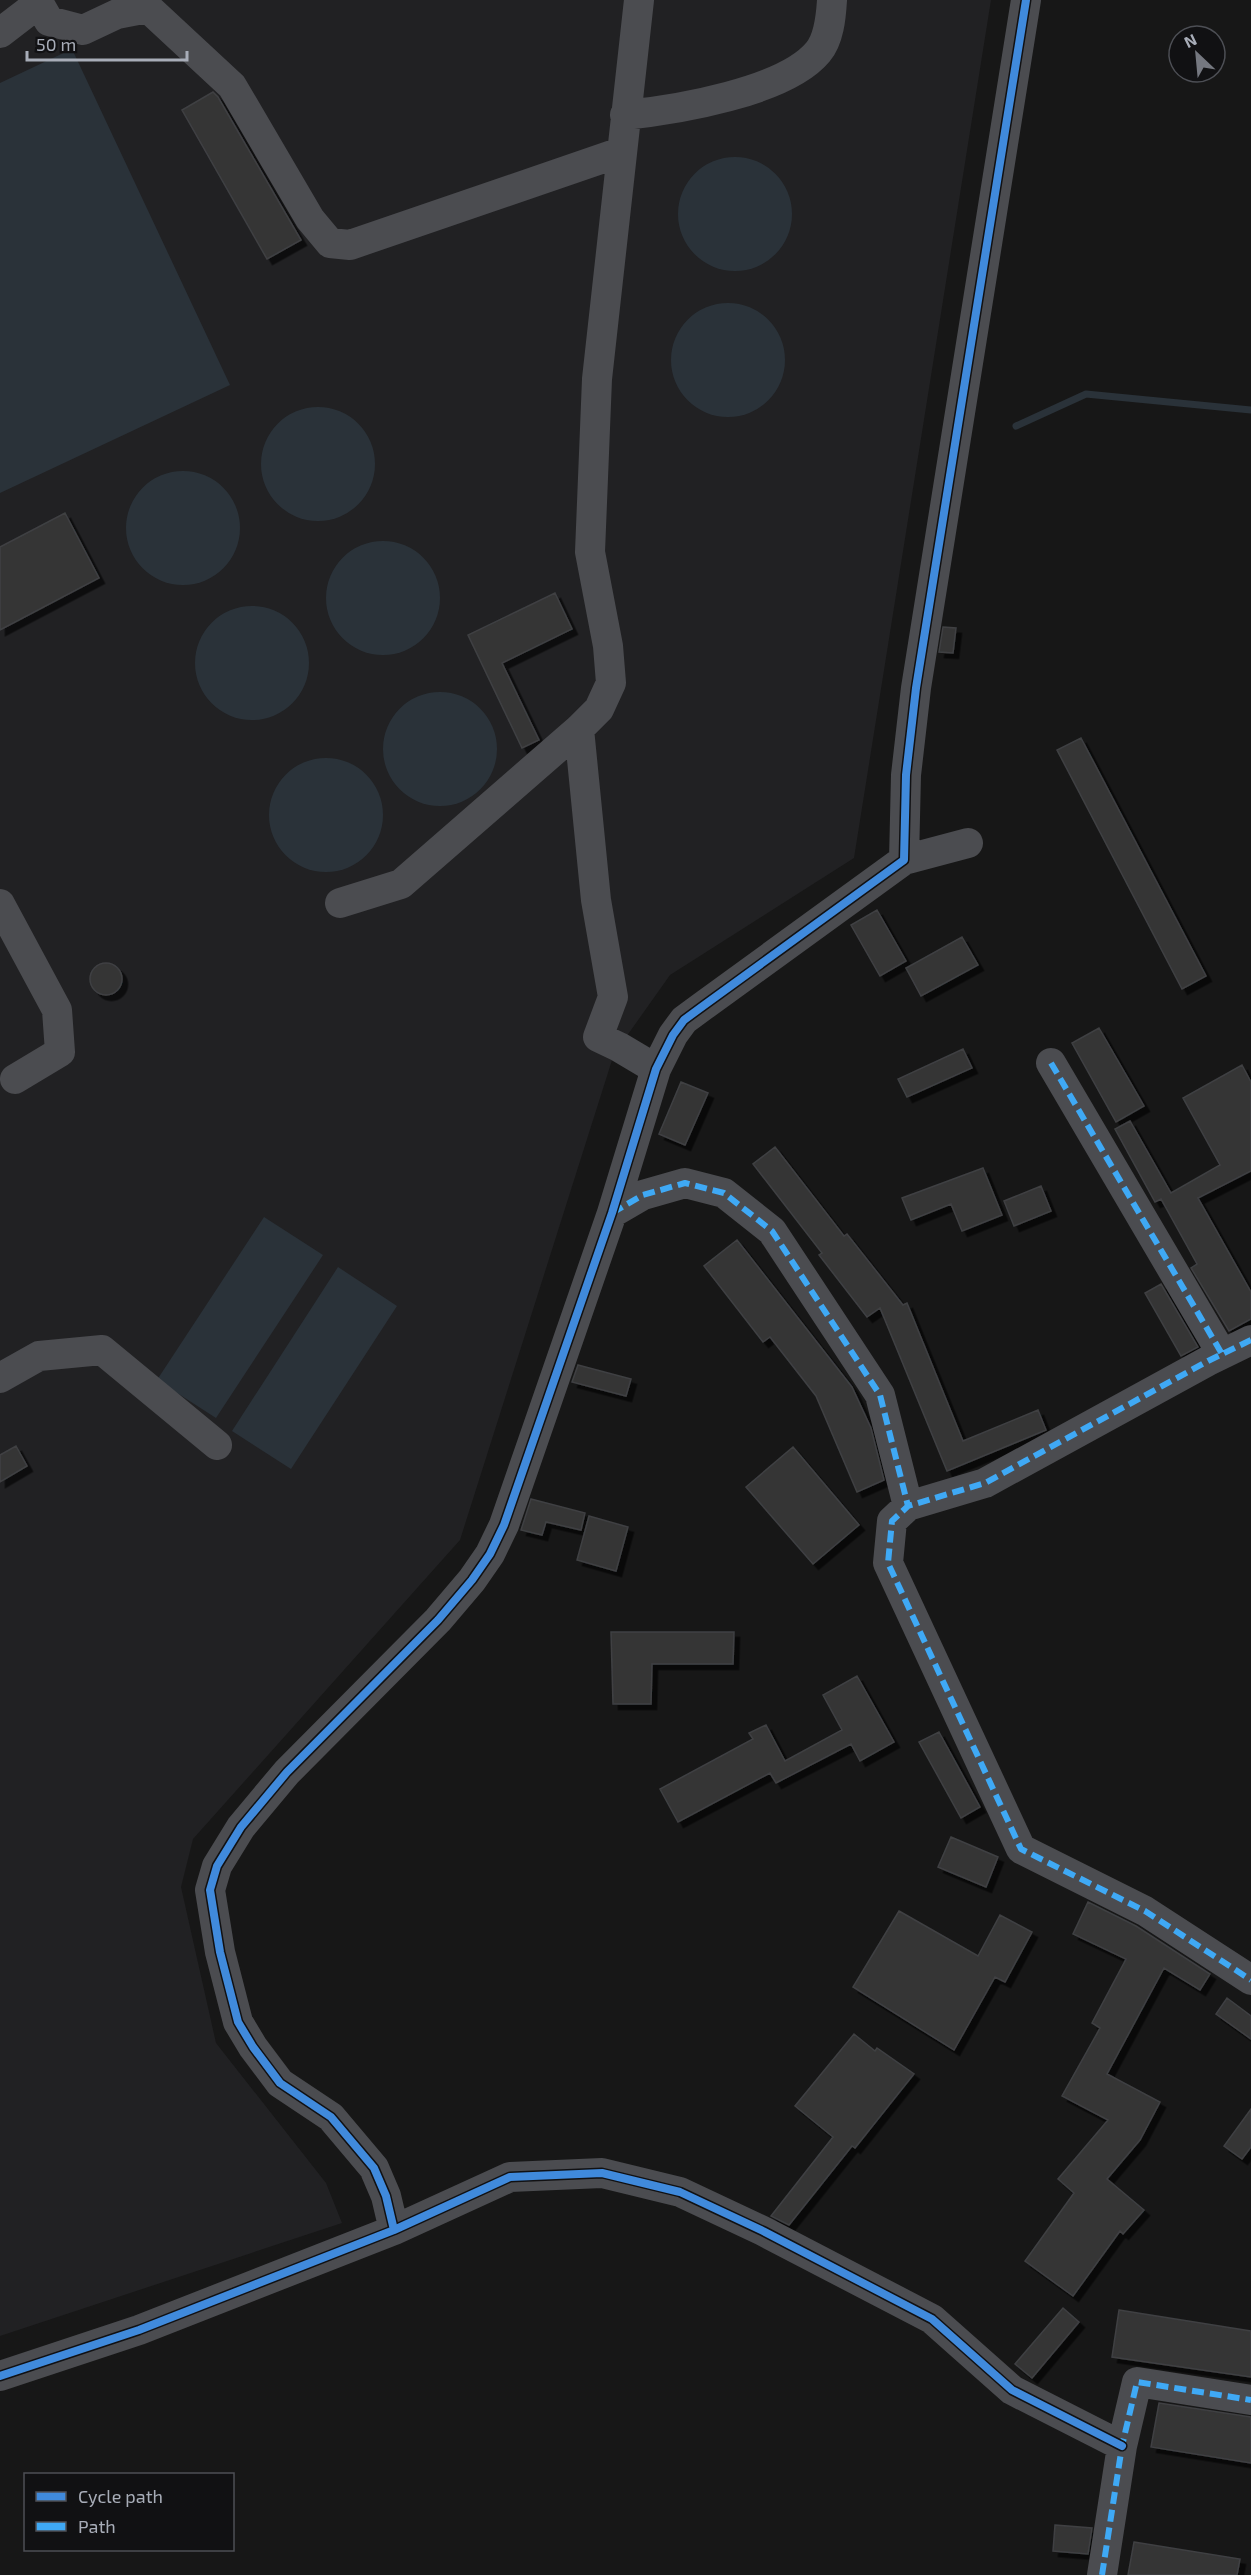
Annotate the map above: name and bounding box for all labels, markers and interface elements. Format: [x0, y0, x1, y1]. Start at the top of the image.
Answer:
scale bar [27, 24, 188, 62]
north arrow [1167, 24, 1227, 84]
text: N [1181, 29, 1200, 51]
text: 50 m [36, 33, 76, 55]
legend [24, 2473, 234, 2551]
text: Cycle path [78, 2485, 163, 2507]
text: Path [78, 2515, 116, 2537]

